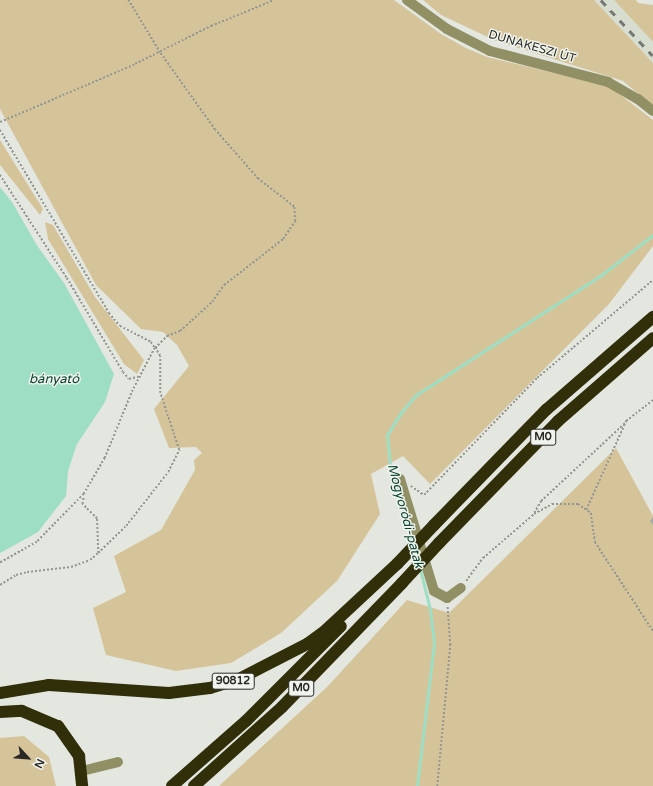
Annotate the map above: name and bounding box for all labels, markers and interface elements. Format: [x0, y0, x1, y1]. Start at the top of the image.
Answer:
street label: DUNAKESZI ÚT [487, 28, 577, 66]
water label: bányató [29, 371, 79, 387]
road number: M0 [530, 428, 556, 446]
water label: Mogyoródi-patak [384, 462, 426, 570]
road number: 90812 [211, 672, 255, 690]
road number: M0 [288, 679, 314, 697]
north arrow [8, 738, 48, 778]
text: N [31, 757, 47, 770]

